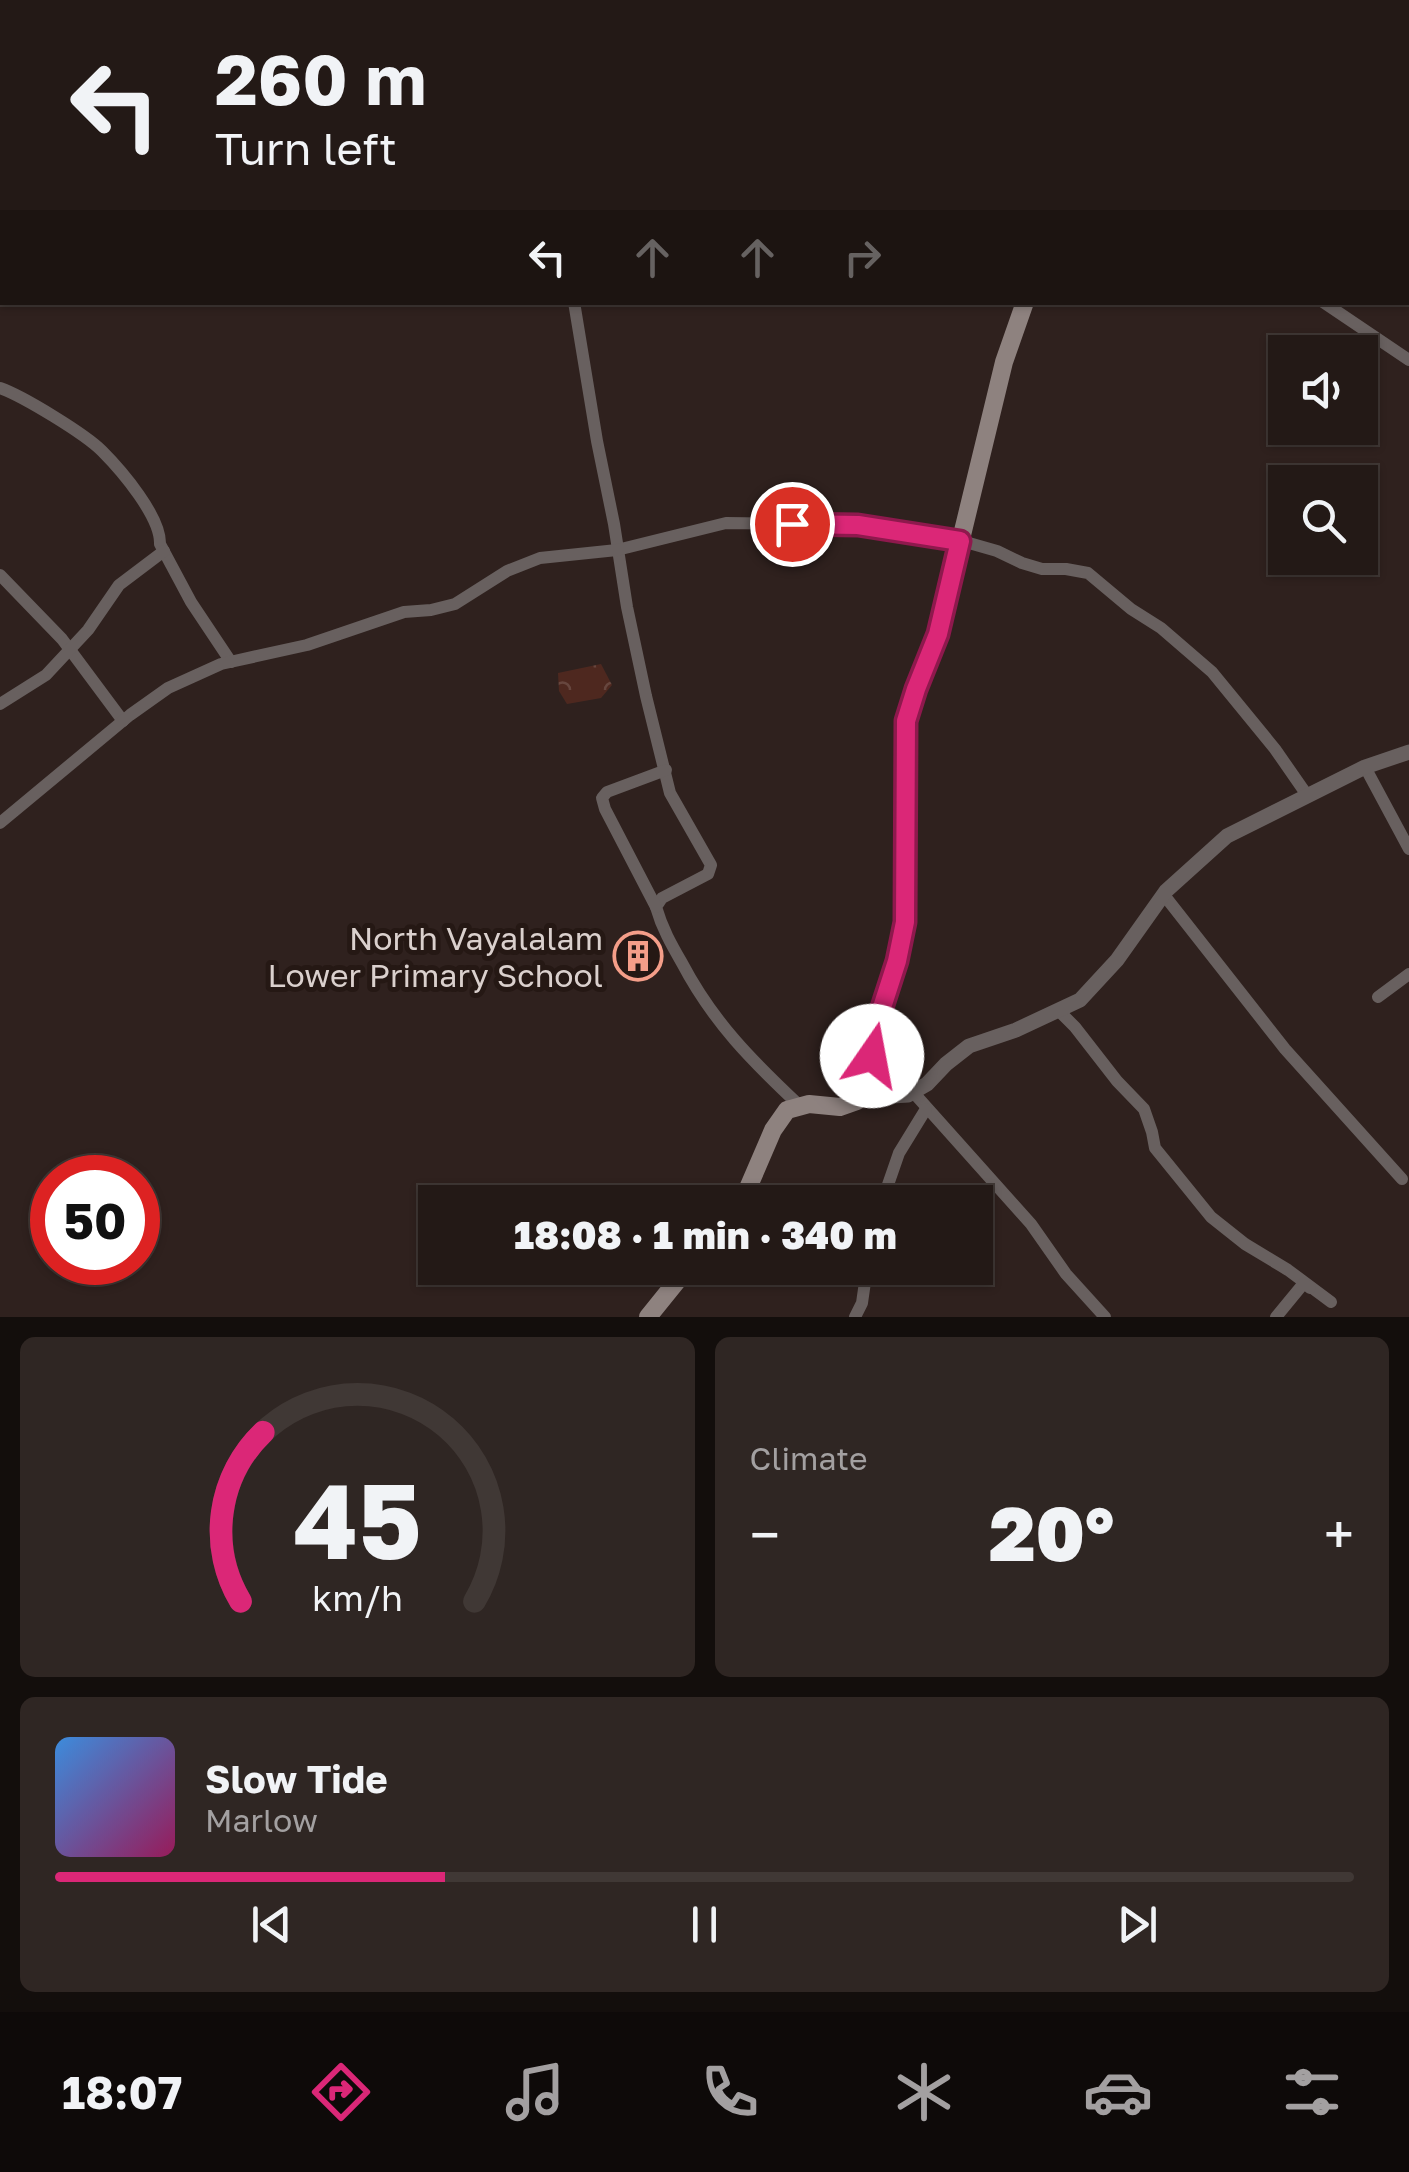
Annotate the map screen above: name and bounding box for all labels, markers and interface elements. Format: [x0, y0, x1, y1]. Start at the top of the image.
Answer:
text: 260 m [215, 36, 426, 120]
icon: left [50, 40, 180, 170]
text: Turn left [215, 121, 397, 175]
icon: left [520, 230, 575, 285]
icon: ahead [625, 230, 680, 285]
icon: ahead [730, 230, 785, 285]
icon: right [835, 230, 890, 285]
map controls [1268, 335, 1378, 575]
button: sound [1268, 335, 1378, 445]
button: search [1268, 465, 1378, 575]
pin [750, 482, 835, 567]
icon: arrive [765, 497, 820, 552]
place label: North Vayalalam Lower Primary School [268, 919, 603, 994]
building icon: North Vayalalam Lower Primary School [612, 930, 664, 982]
position arrow [820, 1004, 924, 1108]
speed limit sign: 50 [30, 1155, 160, 1285]
text: 18:08 · 1 min · 340 m [514, 1212, 897, 1257]
text: Climate [750, 1439, 868, 1477]
text: 45 [293, 1457, 421, 1582]
text: 20° [989, 1487, 1114, 1578]
text: − [750, 1501, 780, 1567]
text: + [1324, 1501, 1354, 1567]
text: km/h [312, 1576, 403, 1619]
text: Slow Tide [205, 1756, 388, 1801]
text: Marlow [205, 1801, 318, 1839]
icon: previous [244, 1897, 299, 1952]
icon: pause [677, 1897, 732, 1952]
icon: next [1110, 1897, 1165, 1952]
icon: directions [306, 2057, 376, 2127]
icon: music [500, 2057, 570, 2127]
icon: phone [695, 2057, 765, 2127]
icon: climate [889, 2057, 959, 2127]
icon: car [1083, 2057, 1153, 2127]
icon: filters [1277, 2057, 1347, 2127]
text: 18:07 [62, 2065, 182, 2119]

